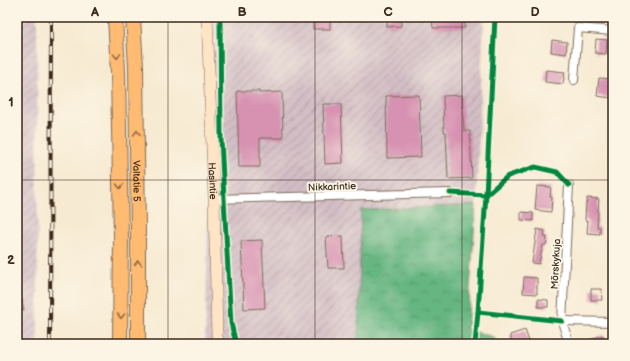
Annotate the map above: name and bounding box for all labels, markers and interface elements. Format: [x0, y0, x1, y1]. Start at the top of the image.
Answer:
text: A [90, 4, 99, 20]
text: B [237, 4, 247, 20]
text: C [383, 4, 393, 20]
text: D [530, 4, 540, 20]
one-way arrow [113, 53, 122, 59]
text: 1 [8, 94, 14, 110]
one-way arrow [133, 130, 141, 136]
street label: Valtatie 5 [130, 160, 143, 202]
street label: Hasintie [206, 162, 219, 200]
street label: Nikkarintie [308, 180, 356, 194]
one-way arrow [116, 183, 124, 189]
street label: Mörskykuja [549, 238, 563, 290]
text: 2 [7, 252, 15, 268]
one-way arrow [134, 260, 142, 266]
one-way arrow [117, 313, 125, 319]

